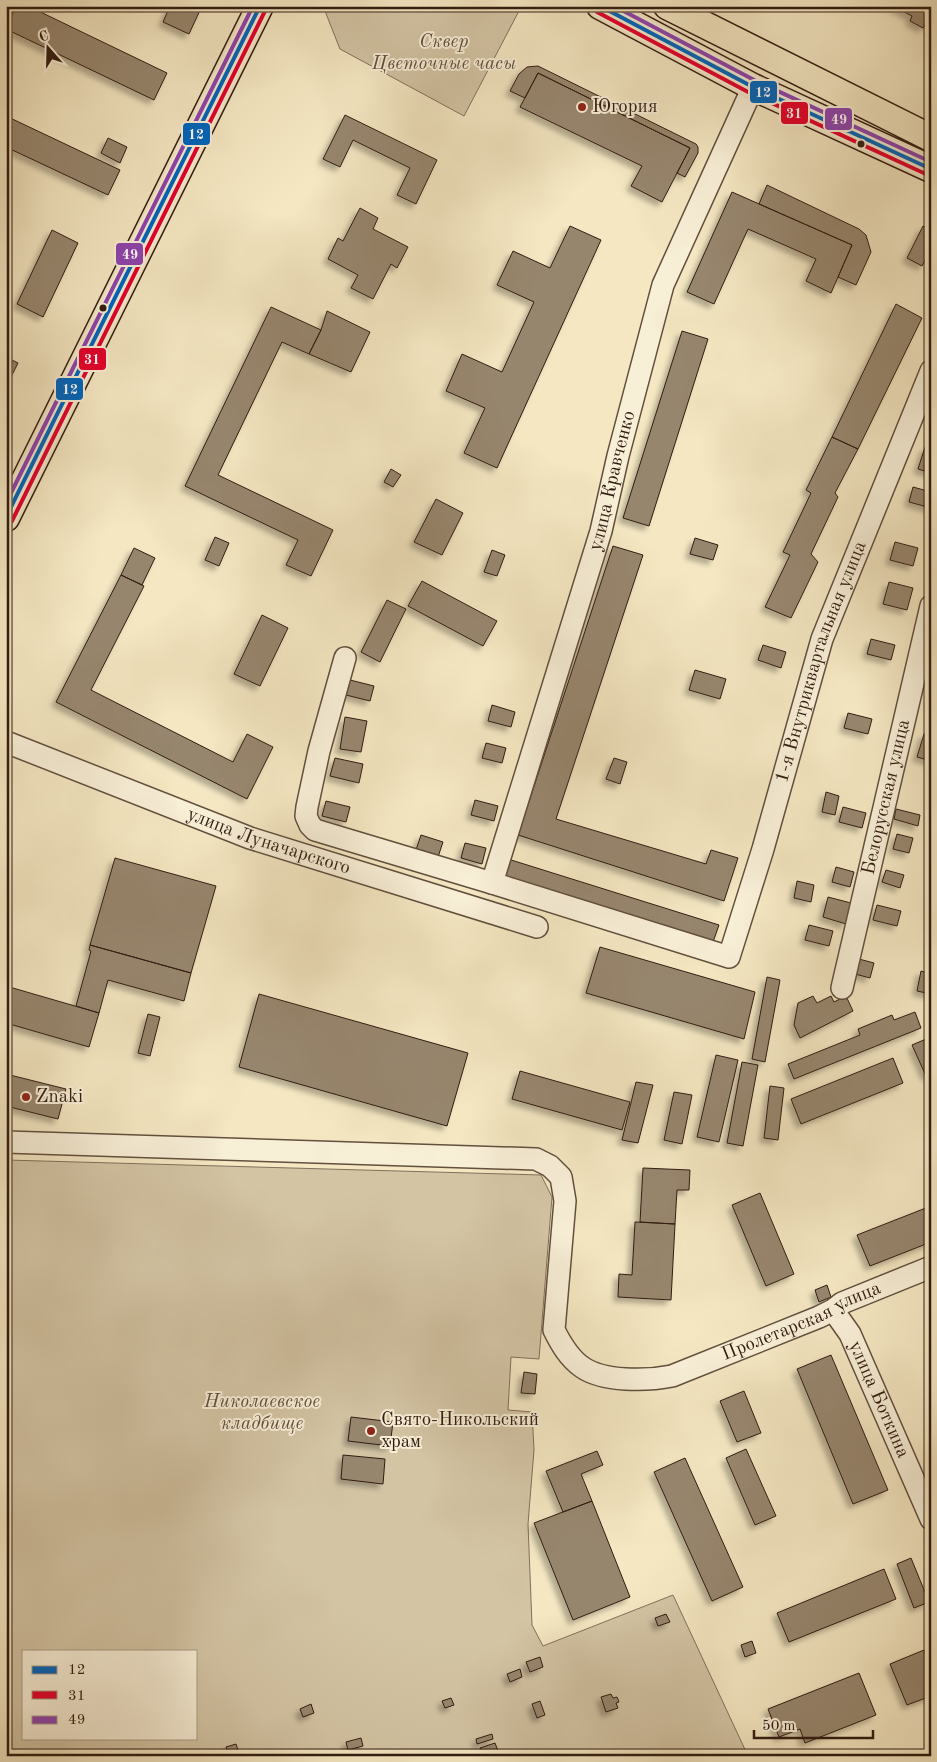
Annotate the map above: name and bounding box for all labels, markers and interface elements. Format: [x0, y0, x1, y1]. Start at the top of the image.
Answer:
north arrow [22, 22, 72, 72]
text: С [37, 29, 51, 45]
park label: Сквер Цветочные часы [371, 33, 516, 74]
line badge: 12 [749, 80, 778, 104]
text: 12 [755, 86, 771, 100]
place label: Югория [592, 98, 658, 117]
marker: Югория [576, 101, 588, 113]
line badge: 31 [780, 101, 809, 125]
text: 31 [786, 107, 802, 121]
line badge: 49 [824, 107, 853, 131]
text: 49 [831, 113, 847, 127]
line badge: 12 [182, 122, 211, 146]
text: 12 [188, 128, 204, 142]
unlabelled marker [856, 139, 866, 149]
line badge: 49 [115, 242, 144, 266]
text: 49 [122, 248, 138, 262]
unlabelled marker [98, 303, 108, 313]
line badge: 31 [78, 347, 107, 371]
text: 31 [84, 353, 100, 367]
line badge: 12 [55, 377, 84, 401]
text: 12 [62, 383, 78, 397]
street label: улица Кравченко [586, 409, 639, 553]
street label: 1-я Внутриквартальная улица [773, 538, 870, 785]
street label: Белорусская улица [859, 717, 914, 877]
street label: улица Луначарского [184, 805, 353, 878]
place label: Znaki [36, 1088, 83, 1107]
marker: Znaki [20, 1091, 32, 1103]
street label: Пролетарская улица [719, 1279, 884, 1364]
street label: улица Боткина [845, 1338, 913, 1461]
park label: Николаевское кладбище [203, 1393, 320, 1434]
place label: Свято-Никольский храм [381, 1411, 539, 1452]
marker: Свято-Никольский храм [365, 1425, 377, 1437]
legend [22, 1650, 198, 1740]
text: 12 [68, 1663, 85, 1678]
text: 31 [68, 1689, 85, 1704]
scale bar [754, 1707, 873, 1739]
text: 49 [68, 1713, 85, 1728]
text: 50 m [762, 1719, 796, 1734]

